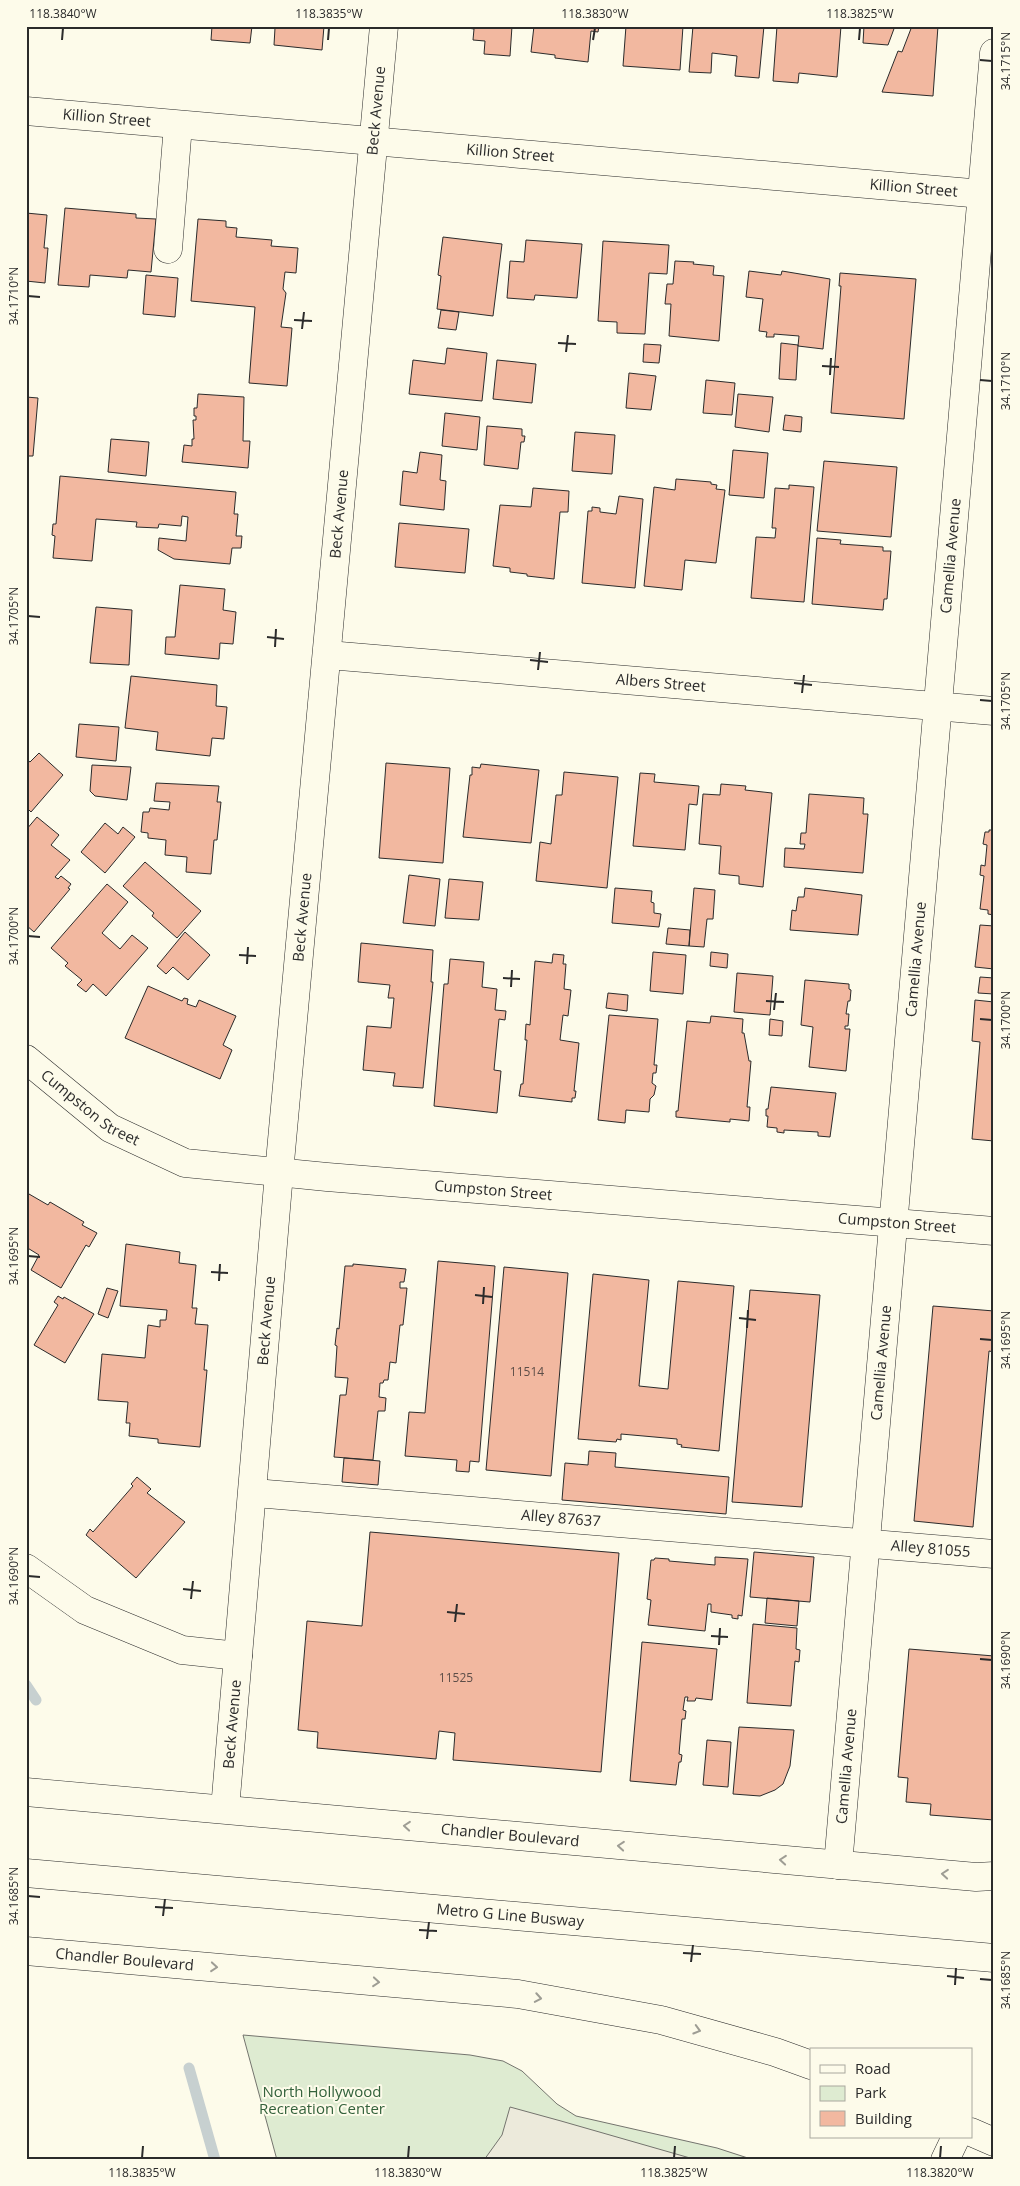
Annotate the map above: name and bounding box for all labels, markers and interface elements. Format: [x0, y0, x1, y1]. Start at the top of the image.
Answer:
text: 118.3840°W [29, 5, 97, 22]
text: 118.3835°W [295, 5, 363, 22]
text: 118.3830°W [561, 5, 629, 22]
text: 118.3825°W [826, 5, 894, 22]
text: 34.1715°N [997, 32, 1014, 90]
street label: Beck Avenue [361, 65, 389, 156]
street label: Killion Street [62, 103, 152, 131]
street label: Killion Street [465, 138, 555, 166]
street label: Killion Street [869, 173, 959, 201]
text: 34.1710°N [5, 267, 22, 325]
text: 34.1710°N [997, 352, 1014, 410]
street label: Beck Avenue [324, 469, 352, 559]
street label: Camellia Avenue [935, 497, 965, 614]
text: 34.1705°N [5, 587, 22, 645]
street label: Albers Street [615, 668, 707, 696]
text: 34.1705°N [997, 672, 1014, 730]
street label: Beck Avenue [287, 872, 315, 963]
street label: Camellia Avenue [900, 901, 930, 1018]
text: 34.1700°N [5, 907, 22, 965]
text: 34.1700°N [997, 991, 1014, 1049]
street label: Cumpston Street [37, 1064, 143, 1149]
street label: Cumpston Street [434, 1175, 553, 1204]
street label: Cumpston Street [837, 1207, 957, 1237]
text: 34.1695°N [5, 1227, 22, 1285]
street label: Beck Avenue [252, 1275, 279, 1366]
street label: Camellia Avenue [865, 1304, 895, 1421]
text: 34.1695°N [997, 1311, 1014, 1369]
house number: 11514 [510, 1363, 544, 1380]
street label: Alley 87637 [520, 1504, 602, 1531]
street label: Alley 81055 [890, 1535, 971, 1561]
text: 34.1690°N [5, 1547, 22, 1605]
text: 34.1690°N [997, 1631, 1014, 1689]
house number: 11525 [439, 1669, 473, 1686]
street label: Beck Avenue [217, 1679, 245, 1770]
street label: Camellia Avenue [831, 1708, 860, 1825]
street label: Chandler Boulevard [440, 1818, 580, 1850]
one-way arrow [403, 1821, 411, 1832]
one-way arrow [617, 1840, 625, 1851]
one-way arrow [779, 1855, 787, 1866]
text: 34.1685°N [5, 1867, 22, 1925]
one-way arrow [941, 1869, 949, 1880]
street label: Metro G Line Busway [436, 1898, 585, 1931]
street label: Chandler Boulevard [55, 1943, 195, 1975]
text: 34.1685°N [997, 1951, 1014, 2009]
one-way arrow [211, 1962, 219, 1973]
one-way arrow [372, 1976, 380, 1987]
one-way arrow [533, 1992, 542, 2002]
one-way arrow [692, 2024, 701, 2035]
legend [810, 2048, 972, 2138]
text: Road [855, 2058, 891, 2078]
park label: North Hollywood Recreation Center [259, 2081, 385, 2118]
text: Park [855, 2082, 886, 2102]
text: Building [855, 2108, 912, 2128]
text: 118.3835°W [108, 2164, 176, 2181]
text: 118.3830°W [374, 2164, 442, 2181]
text: 118.3825°W [640, 2164, 708, 2181]
text: 118.3820°W [906, 2164, 974, 2181]

